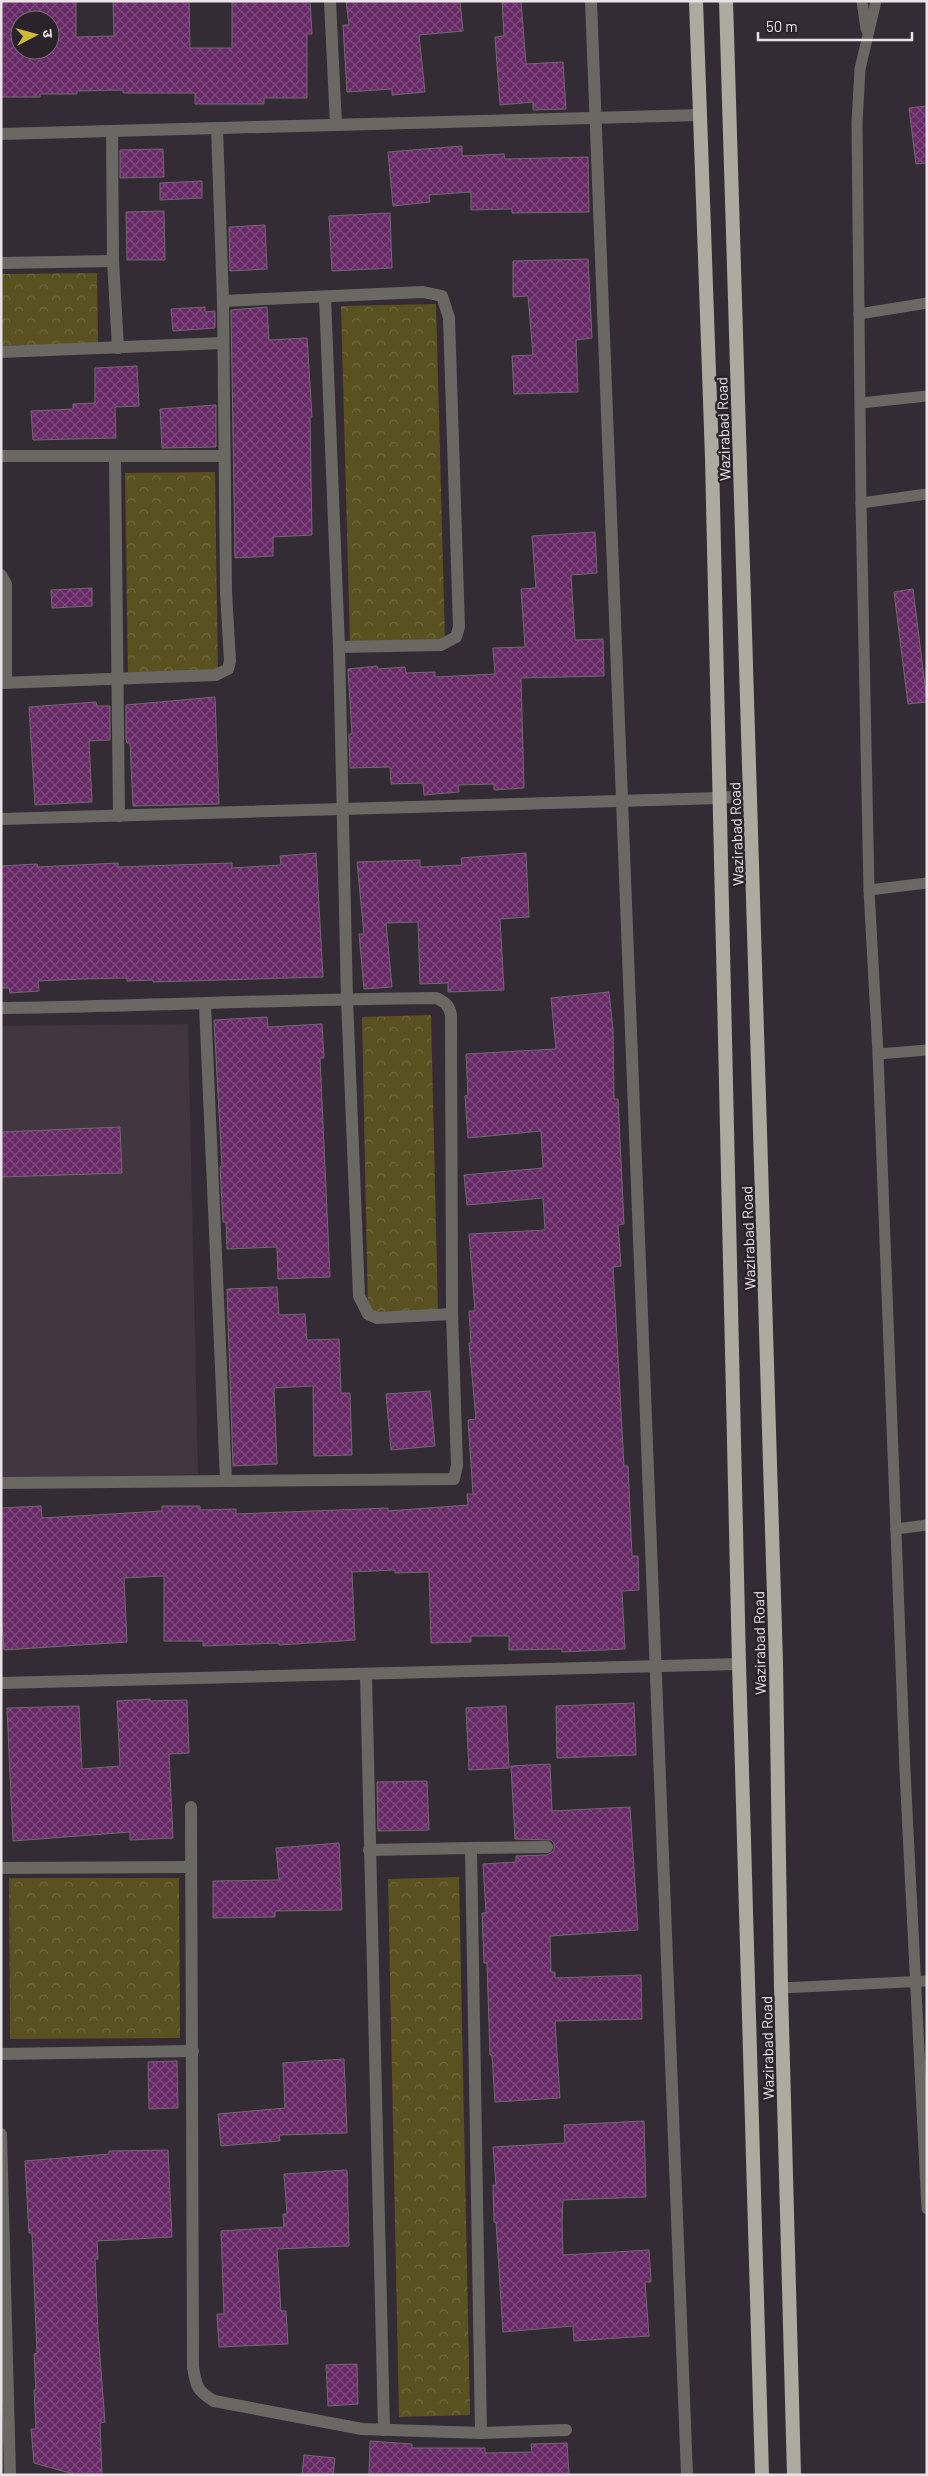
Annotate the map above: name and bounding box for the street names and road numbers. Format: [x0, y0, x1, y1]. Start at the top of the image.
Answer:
street label: Wazirabad Road [712, 377, 734, 481]
street label: Wazirabad Road [725, 782, 747, 886]
street label: Wazirabad Road [737, 1186, 759, 1290]
street label: Wazirabad Road [749, 1591, 769, 1695]
street label: Wazirabad Road [757, 1996, 777, 2100]

